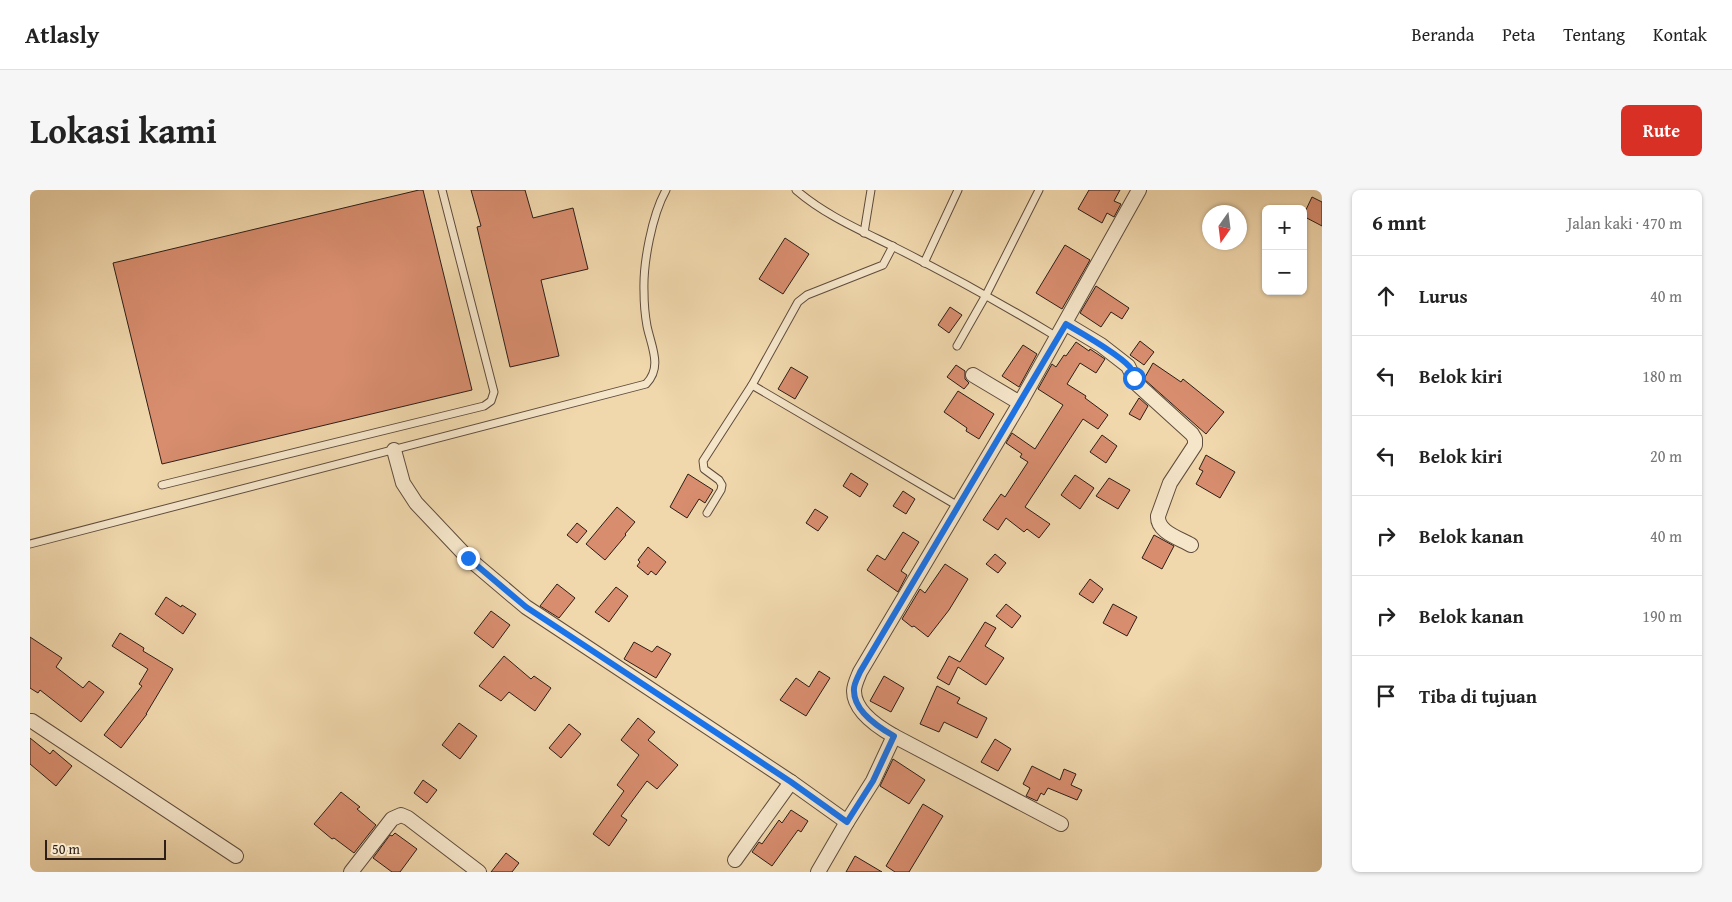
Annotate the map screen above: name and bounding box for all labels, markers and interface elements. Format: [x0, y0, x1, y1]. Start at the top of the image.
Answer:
text: Atlasly [25, 17, 99, 52]
text: Beranda [1412, 21, 1474, 48]
text: Peta [1502, 21, 1535, 48]
text: Tentang [1563, 21, 1625, 48]
text: Kontak [1653, 21, 1707, 48]
text: Lokasi kami [30, 105, 217, 156]
button: Rute [1621, 105, 1702, 156]
north arrow [1202, 205, 1247, 250]
map controls [1262, 205, 1307, 295]
button: + [1262, 205, 1307, 250]
text: 6 mnt [1372, 207, 1426, 238]
text: Jalan kaki · 470 m [1567, 211, 1682, 235]
button: − [1262, 250, 1307, 295]
icon: ahead [1372, 282, 1400, 310]
text: Lurus [1419, 282, 1468, 310]
text: 40 m [1650, 284, 1682, 308]
icon: left [1372, 362, 1400, 390]
text: Belok kiri [1419, 362, 1502, 390]
text: 180 m [1642, 364, 1682, 388]
route start [1123, 367, 1146, 390]
icon: left [1372, 442, 1400, 470]
text: Belok kiri [1419, 442, 1502, 470]
text: 20 m [1650, 444, 1682, 468]
icon: right [1372, 522, 1400, 550]
text: Belok kanan [1419, 522, 1524, 550]
text: 40 m [1650, 524, 1682, 548]
route end [457, 547, 480, 570]
icon: right [1372, 602, 1400, 630]
text: Belok kanan [1419, 602, 1524, 630]
text: 190 m [1642, 604, 1682, 628]
icon: arrive [1372, 682, 1400, 710]
text: Tiba di tujuan [1419, 682, 1537, 710]
scale bar [45, 837, 166, 860]
text: 50 m [52, 839, 80, 859]

